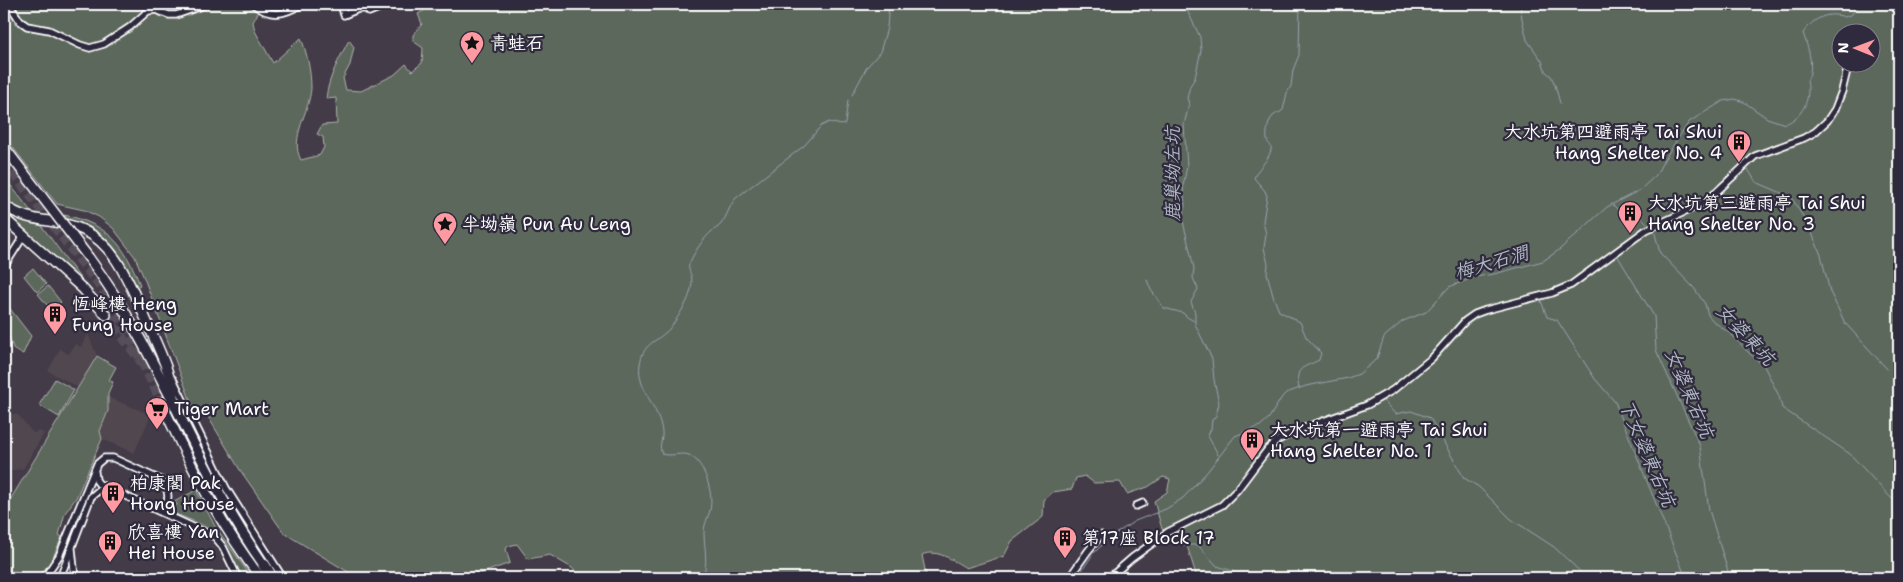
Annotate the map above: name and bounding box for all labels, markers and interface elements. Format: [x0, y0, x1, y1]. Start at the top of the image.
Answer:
north arrow [1830, 22, 1880, 72]
place icon: 青蛙石 [459, 30, 485, 64]
place label: 青蛙石 [490, 31, 544, 55]
text: N [1834, 42, 1852, 53]
place label: 大水坑第四避雨亭 Tai Shui Hang Shelter No. 4 [1504, 120, 1722, 165]
water label: 鹿巢坳左坑 [1160, 125, 1185, 222]
building icon: 大水坑第四避雨亭 Tai Shui Hang Shelter No. 4 [1726, 129, 1752, 163]
place label: 大水坑第三避雨亭 Tai Shui Hang Shelter No. 3 [1648, 191, 1866, 236]
building icon: 大水坑第三避雨亭 Tai Shui Hang Shelter No. 3 [1617, 200, 1643, 234]
place icon: 半坳嶺 Pun Au Leng [432, 211, 458, 245]
place label: 半坳嶺 Pun Au Leng [462, 212, 631, 236]
water label: 梅大石澗 [1451, 239, 1533, 285]
place label: 恆峰樓 Heng Fung House [72, 292, 177, 337]
water label: 女婆東坑 [1711, 298, 1782, 372]
building icon: 恆峰樓 Heng Fung House [42, 301, 68, 335]
water label: 女婆東右坑 [1659, 345, 1720, 444]
supermarket icon: Tiger Mart [144, 396, 170, 430]
water label: 下女婆東右坑 [1614, 396, 1682, 512]
place label: Tiger Mart [174, 397, 269, 421]
place label: 大水坑第一避雨亭 Tai Shui Hang Shelter No. 1 [1270, 418, 1488, 463]
building icon: 大水坑第一避雨亭 Tai Shui Hang Shelter No. 1 [1239, 427, 1265, 461]
place label: 柏康閣 Pak Hong House [130, 471, 235, 516]
building icon: 柏康閣 Pak Hong House [100, 480, 126, 514]
place label: 欣喜樓 Yan Hei House [128, 520, 219, 565]
building icon: 第17座 Block 17 [1052, 525, 1078, 559]
place label: 第17座 Block 17 [1082, 526, 1215, 550]
building icon: 欣喜樓 Yan Hei House [97, 529, 123, 563]

